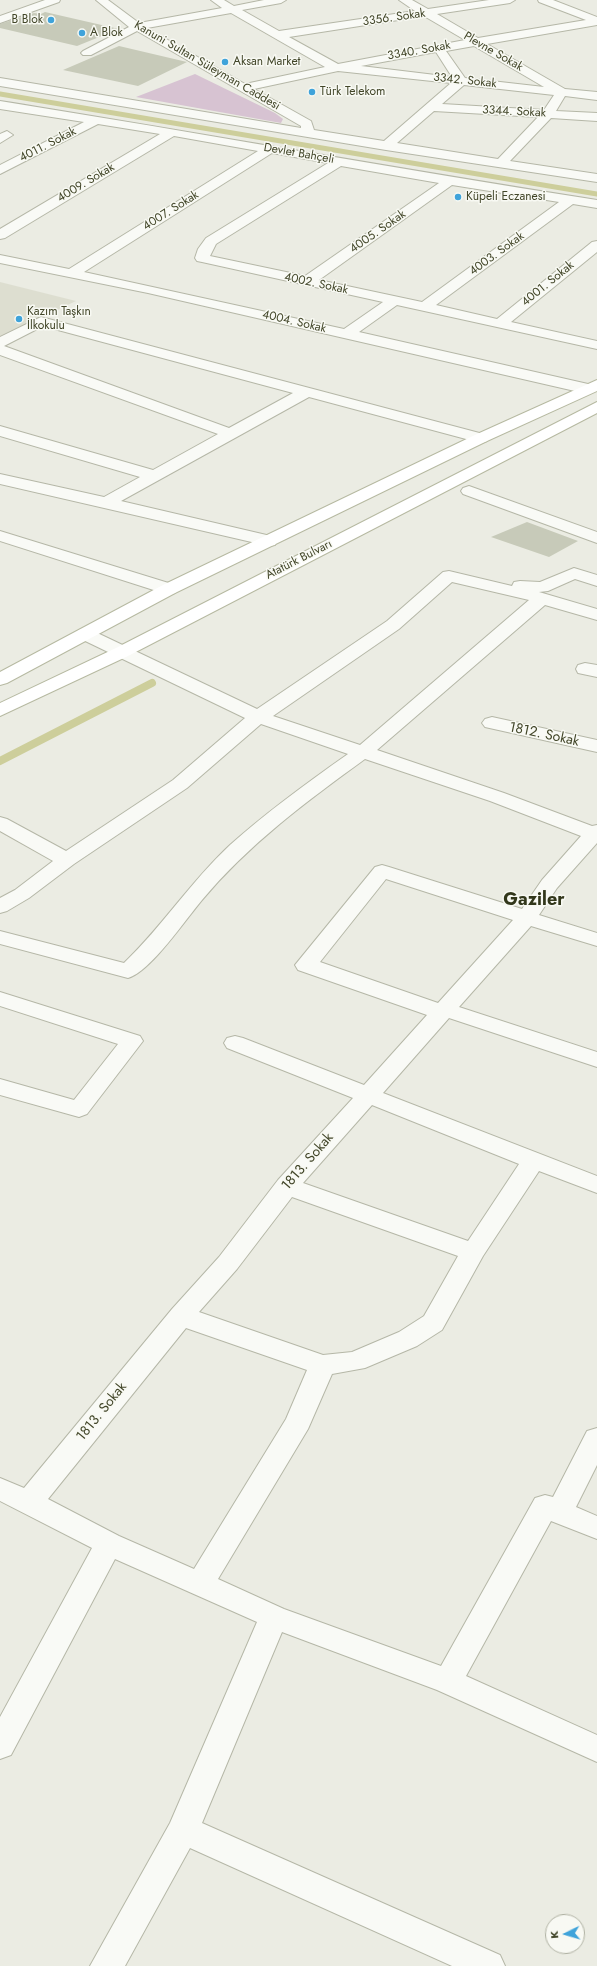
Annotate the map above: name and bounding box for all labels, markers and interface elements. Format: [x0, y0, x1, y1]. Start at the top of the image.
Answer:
street label: 3356. Sokak [362, 6, 426, 30]
place label: B Blok [11, 13, 43, 27]
marker: B Blok [46, 15, 56, 25]
street label: Kanuni Sultan Süleyman Caddesi [131, 18, 283, 114]
place label: A Blok [90, 26, 123, 40]
marker: A Blok [77, 28, 87, 38]
street label: Plevne Sokak [461, 29, 525, 75]
street label: 3340. Sokak [386, 38, 452, 64]
place label: Aksan Market [233, 55, 300, 69]
marker: Aksan Market [220, 57, 230, 67]
street label: 3342. Sokak [433, 71, 497, 91]
place label: Türk Telekom [320, 85, 385, 99]
marker: Türk Telekom [307, 87, 317, 97]
street label: 3344. Sokak [482, 103, 546, 121]
street label: 4011. Sokak [17, 125, 79, 165]
street label: Devlet Bahçeli [263, 141, 335, 167]
street label: 4009. Sokak [55, 160, 117, 206]
street label: 4007. Sokak [140, 188, 202, 234]
place label: Küpeli Eczanesi [466, 190, 546, 204]
marker: Küpeli Eczanesi [453, 192, 463, 202]
street label: 4005. Sokak [347, 208, 409, 256]
street label: 4003. Sokak [467, 229, 527, 279]
street label: 4001. Sokak [519, 258, 577, 310]
street label: 4002. Sokak [283, 270, 349, 298]
place label: Kazım Taşkın İlkokulu [27, 305, 91, 333]
street label: 4004. Sokak [261, 308, 327, 336]
marker: Kazım Taşkın İlkokulu [14, 314, 24, 324]
street label: Atatürk Bulvarı [263, 537, 335, 583]
street label: 1812. Sokak [508, 719, 580, 751]
district label: Gaziler [503, 890, 565, 912]
street label: 1813. Sokak [279, 1130, 337, 1194]
street label: 1813. Sokak [73, 1379, 131, 1445]
north arrow [545, 1914, 585, 1954]
text: K [546, 1930, 562, 1940]

